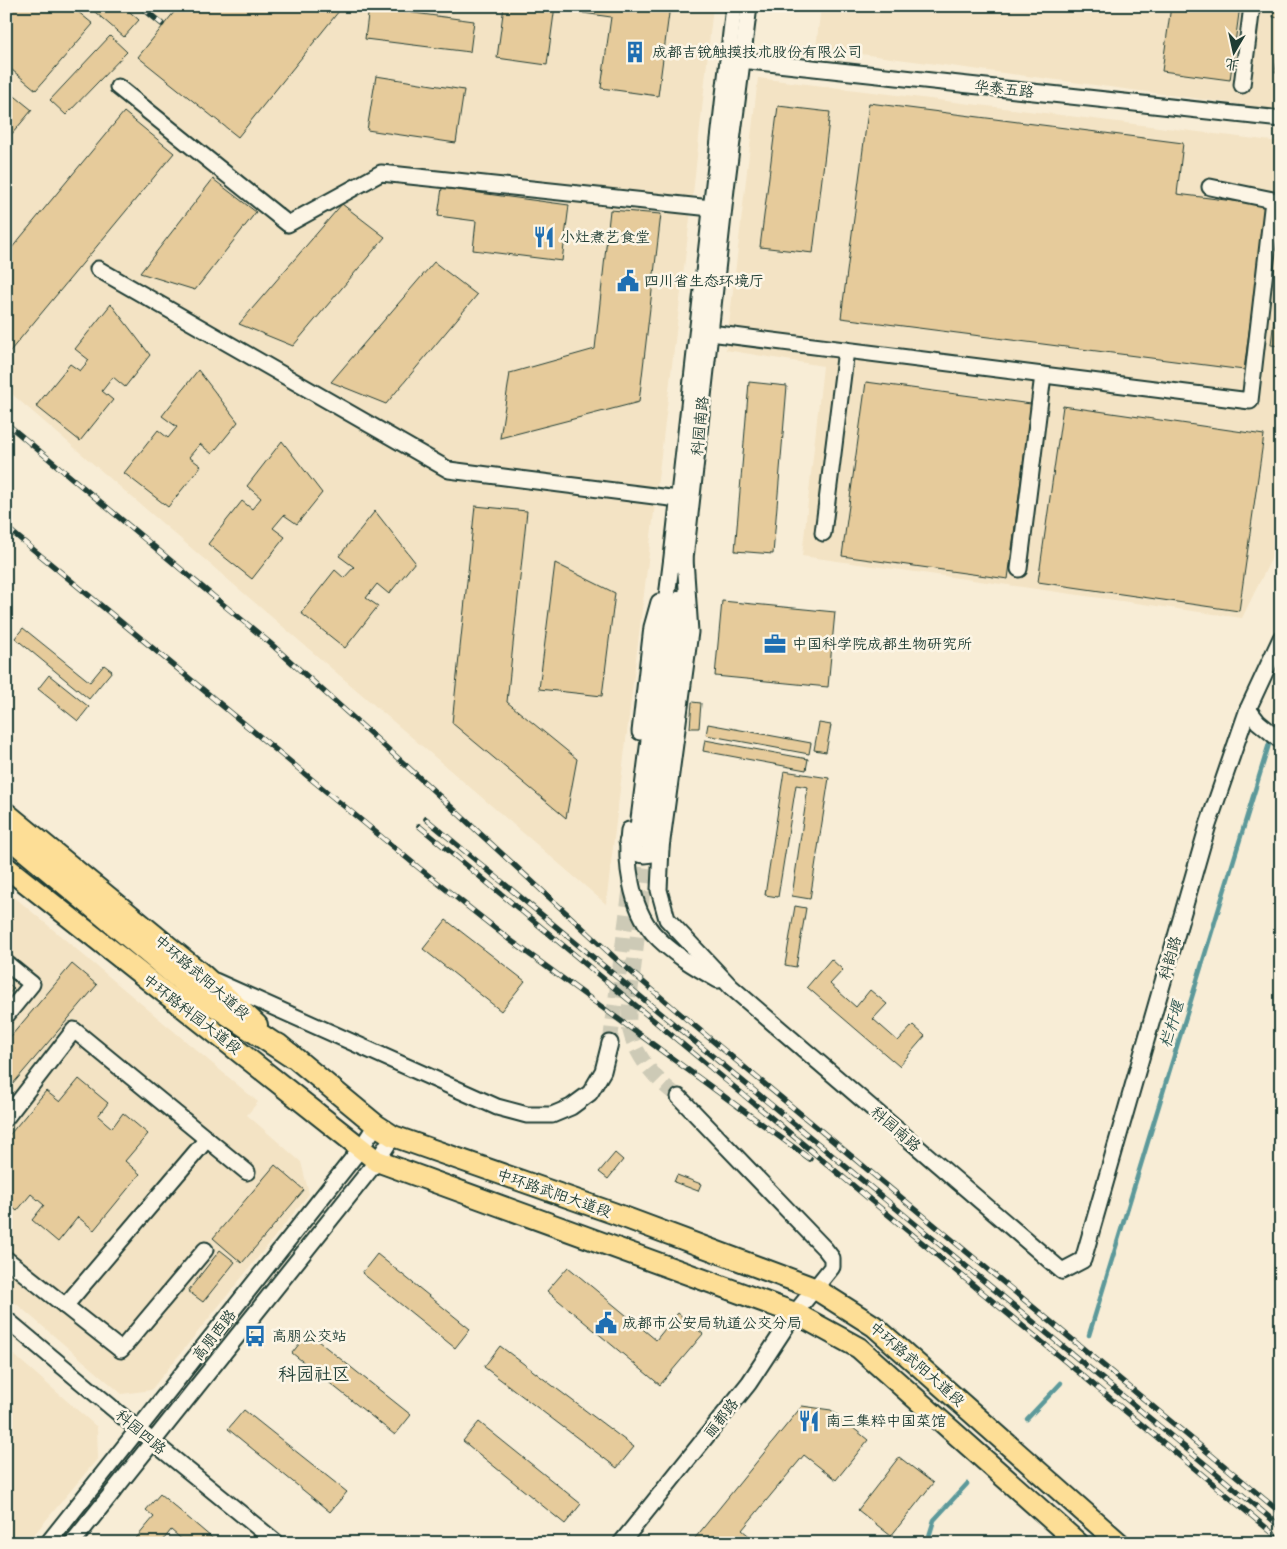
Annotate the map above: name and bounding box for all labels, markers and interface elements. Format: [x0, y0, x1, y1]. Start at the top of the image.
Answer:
north arrow [1210, 28, 1260, 78]
building icon: 成都吉锐触摸技术股份有限公司 [622, 39, 648, 65]
place label: 成都吉锐触摸技术股份有限公司 [652, 39, 862, 62]
text: 北 [1223, 54, 1240, 77]
street label: 华泰五路 [973, 73, 1035, 102]
restaurant icon: 小灶煮艺食堂 [531, 224, 557, 250]
place label: 小灶煮艺食堂 [560, 224, 650, 247]
public building icon: 四川省生态环境厅 [615, 268, 641, 294]
place label: 四川省生态环境厅 [644, 268, 764, 291]
street label: 科园南路 [684, 395, 713, 457]
office icon: 中国科学院成都生物研究所 [762, 631, 788, 657]
place label: 中国科学院成都生物研究所 [792, 631, 972, 654]
street label: 中环路武阳大道段 [150, 928, 256, 1024]
street label: 科韵路 [1151, 933, 1186, 982]
street label: 中环路科园大道段 [139, 967, 247, 1059]
water label: 栏杆堰 [1152, 995, 1189, 1050]
street label: 科园南路 [867, 1100, 927, 1156]
street label: 中环路武阳大道段 [494, 1161, 615, 1222]
street label: 高朋西路 [185, 1303, 240, 1365]
public building icon: 成都市公安局轨道公交分局 [593, 1310, 619, 1336]
place label: 成都市公安局轨道公交分局 [622, 1310, 802, 1333]
street label: 中环路武阳大道段 [865, 1315, 971, 1411]
bus stop icon: 高朋公交站 [242, 1323, 268, 1349]
place label: 高朋公交站 [272, 1323, 347, 1346]
district label: 科园社区 [278, 1359, 350, 1386]
street label: 丽都路 [697, 1392, 743, 1442]
street label: 科园四路 [112, 1403, 172, 1459]
restaurant icon: 南三集粹中国菜馆 [796, 1408, 822, 1434]
place label: 南三集粹中国菜馆 [826, 1408, 946, 1431]

